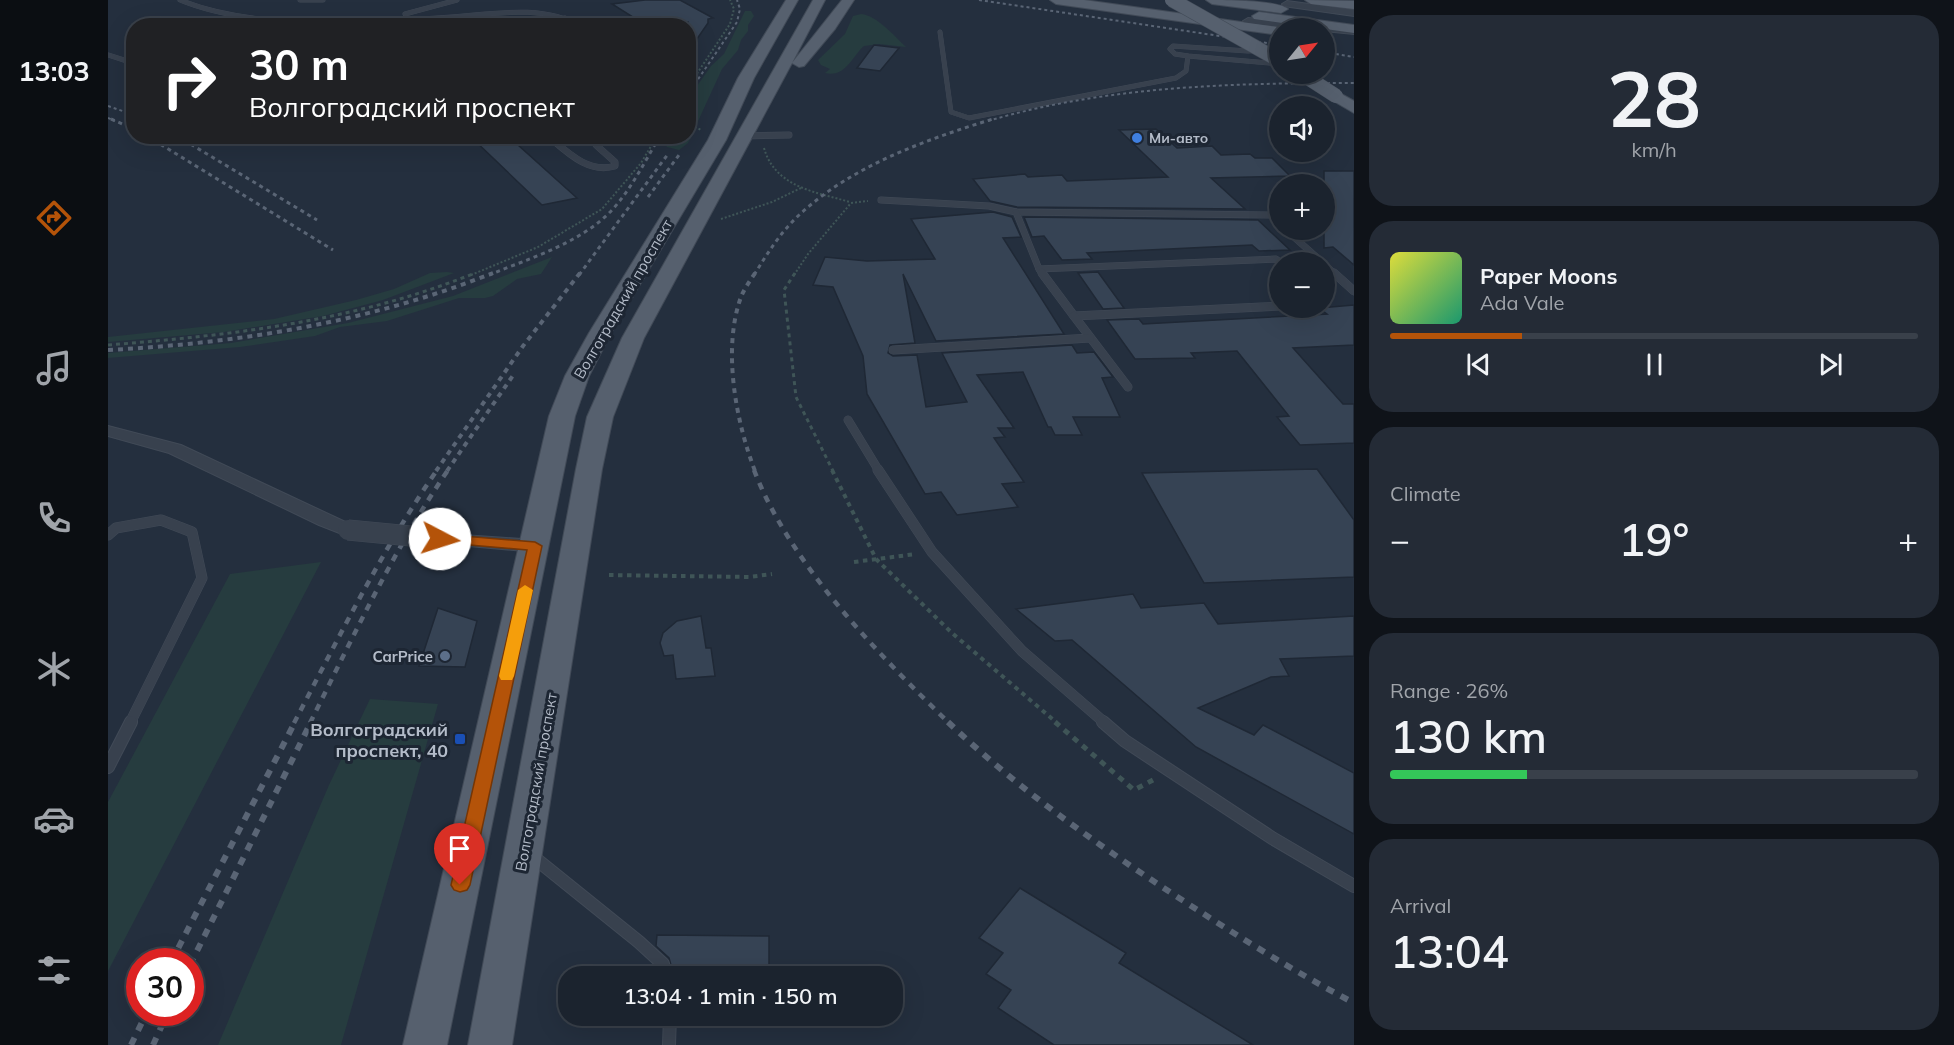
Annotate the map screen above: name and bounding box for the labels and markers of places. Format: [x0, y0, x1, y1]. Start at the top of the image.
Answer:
place label: Ми-авто [1149, 129, 1208, 147]
marker: Ми-авто [1130, 131, 1144, 145]
place label: CarPrice [373, 647, 433, 666]
marker: CarPrice [438, 649, 452, 663]
place label: Волгоградский проспект, 40 [310, 718, 448, 762]
marker: Волгоградский проспект, 40 [453, 732, 467, 746]
pin [434, 823, 485, 885]

